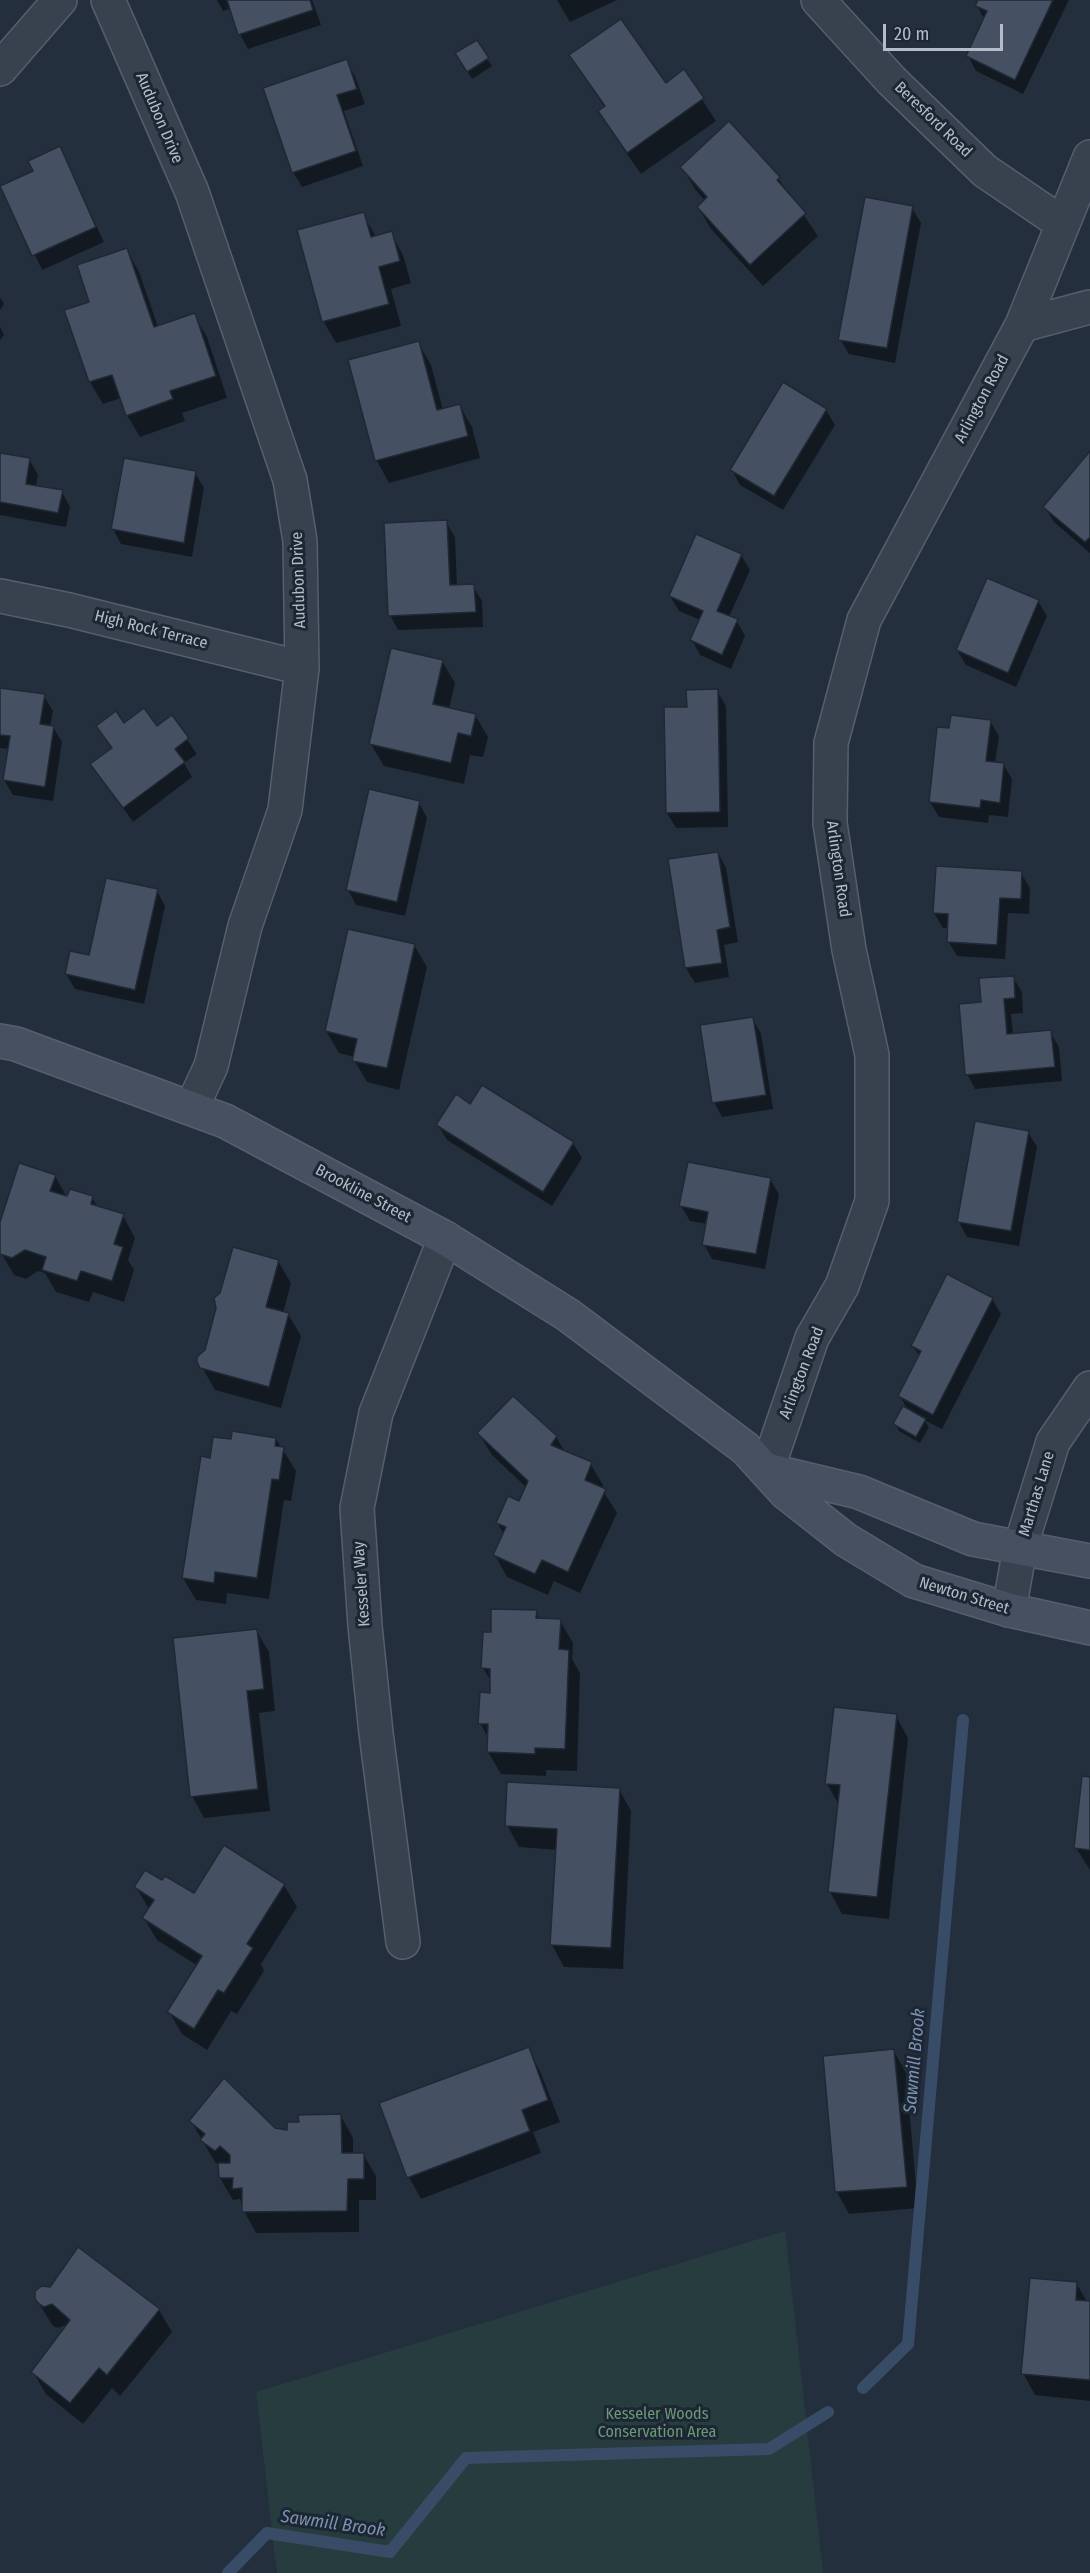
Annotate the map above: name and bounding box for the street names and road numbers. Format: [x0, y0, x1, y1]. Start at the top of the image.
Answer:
street label: Audubon Drive [131, 70, 187, 166]
street label: Beresford Road [890, 78, 976, 162]
street label: Arlington Road [951, 352, 1013, 446]
street label: Audubon Drive [288, 531, 310, 629]
street label: High Rock Terrace [93, 607, 209, 653]
street label: Arlington Road [822, 820, 854, 918]
street label: Brookline Street [312, 1161, 414, 1227]
street label: Arlington Road [776, 1324, 828, 1422]
street label: Marthas Lane [1015, 1449, 1059, 1539]
street label: Kesseler Way [349, 1541, 375, 1627]
street label: Newton Street [917, 1573, 1011, 1619]

